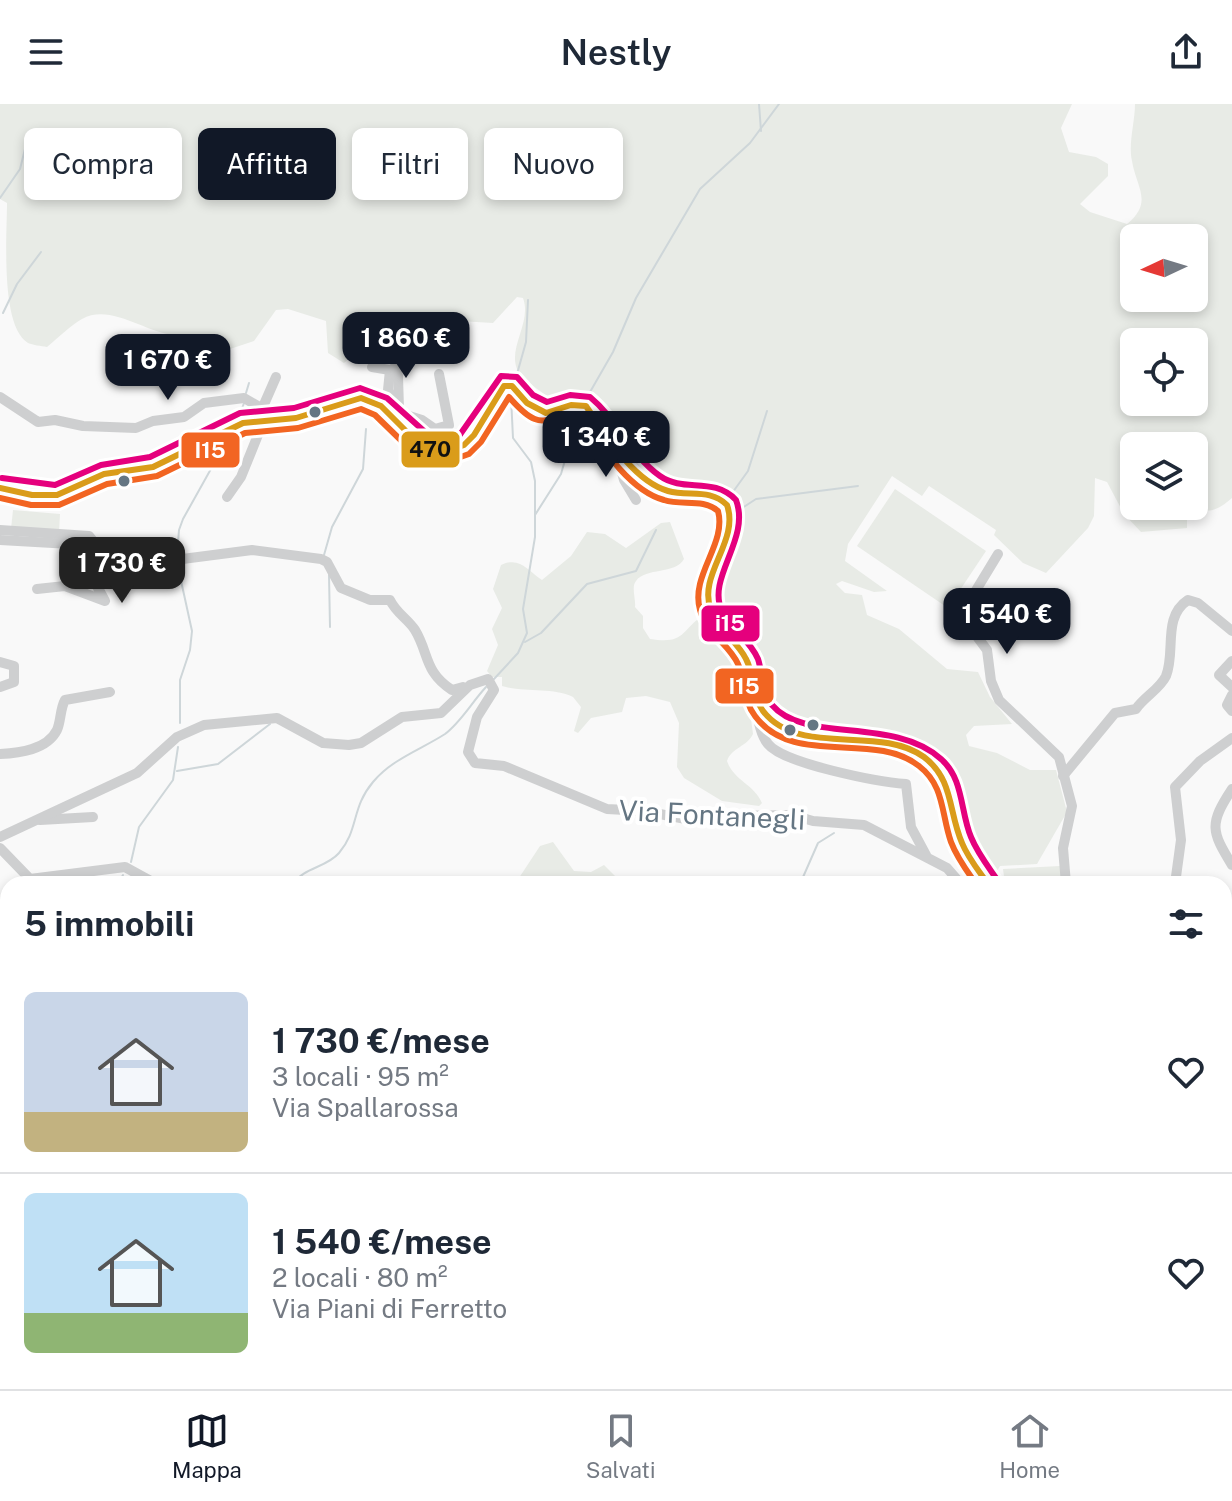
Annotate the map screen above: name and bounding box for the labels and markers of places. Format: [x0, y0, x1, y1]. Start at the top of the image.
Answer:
pin: 1 860 € [332, 312, 480, 380]
pin: 1 670 € [94, 334, 242, 402]
unlabelled marker [307, 404, 323, 420]
pin: 1 340 € [532, 411, 680, 479]
unlabelled marker [116, 473, 132, 489]
pin: 1 730 € [48, 537, 196, 605]
pin: 1 540 € [933, 588, 1081, 656]
unlabelled marker [805, 717, 821, 733]
unlabelled marker [782, 722, 798, 738]

